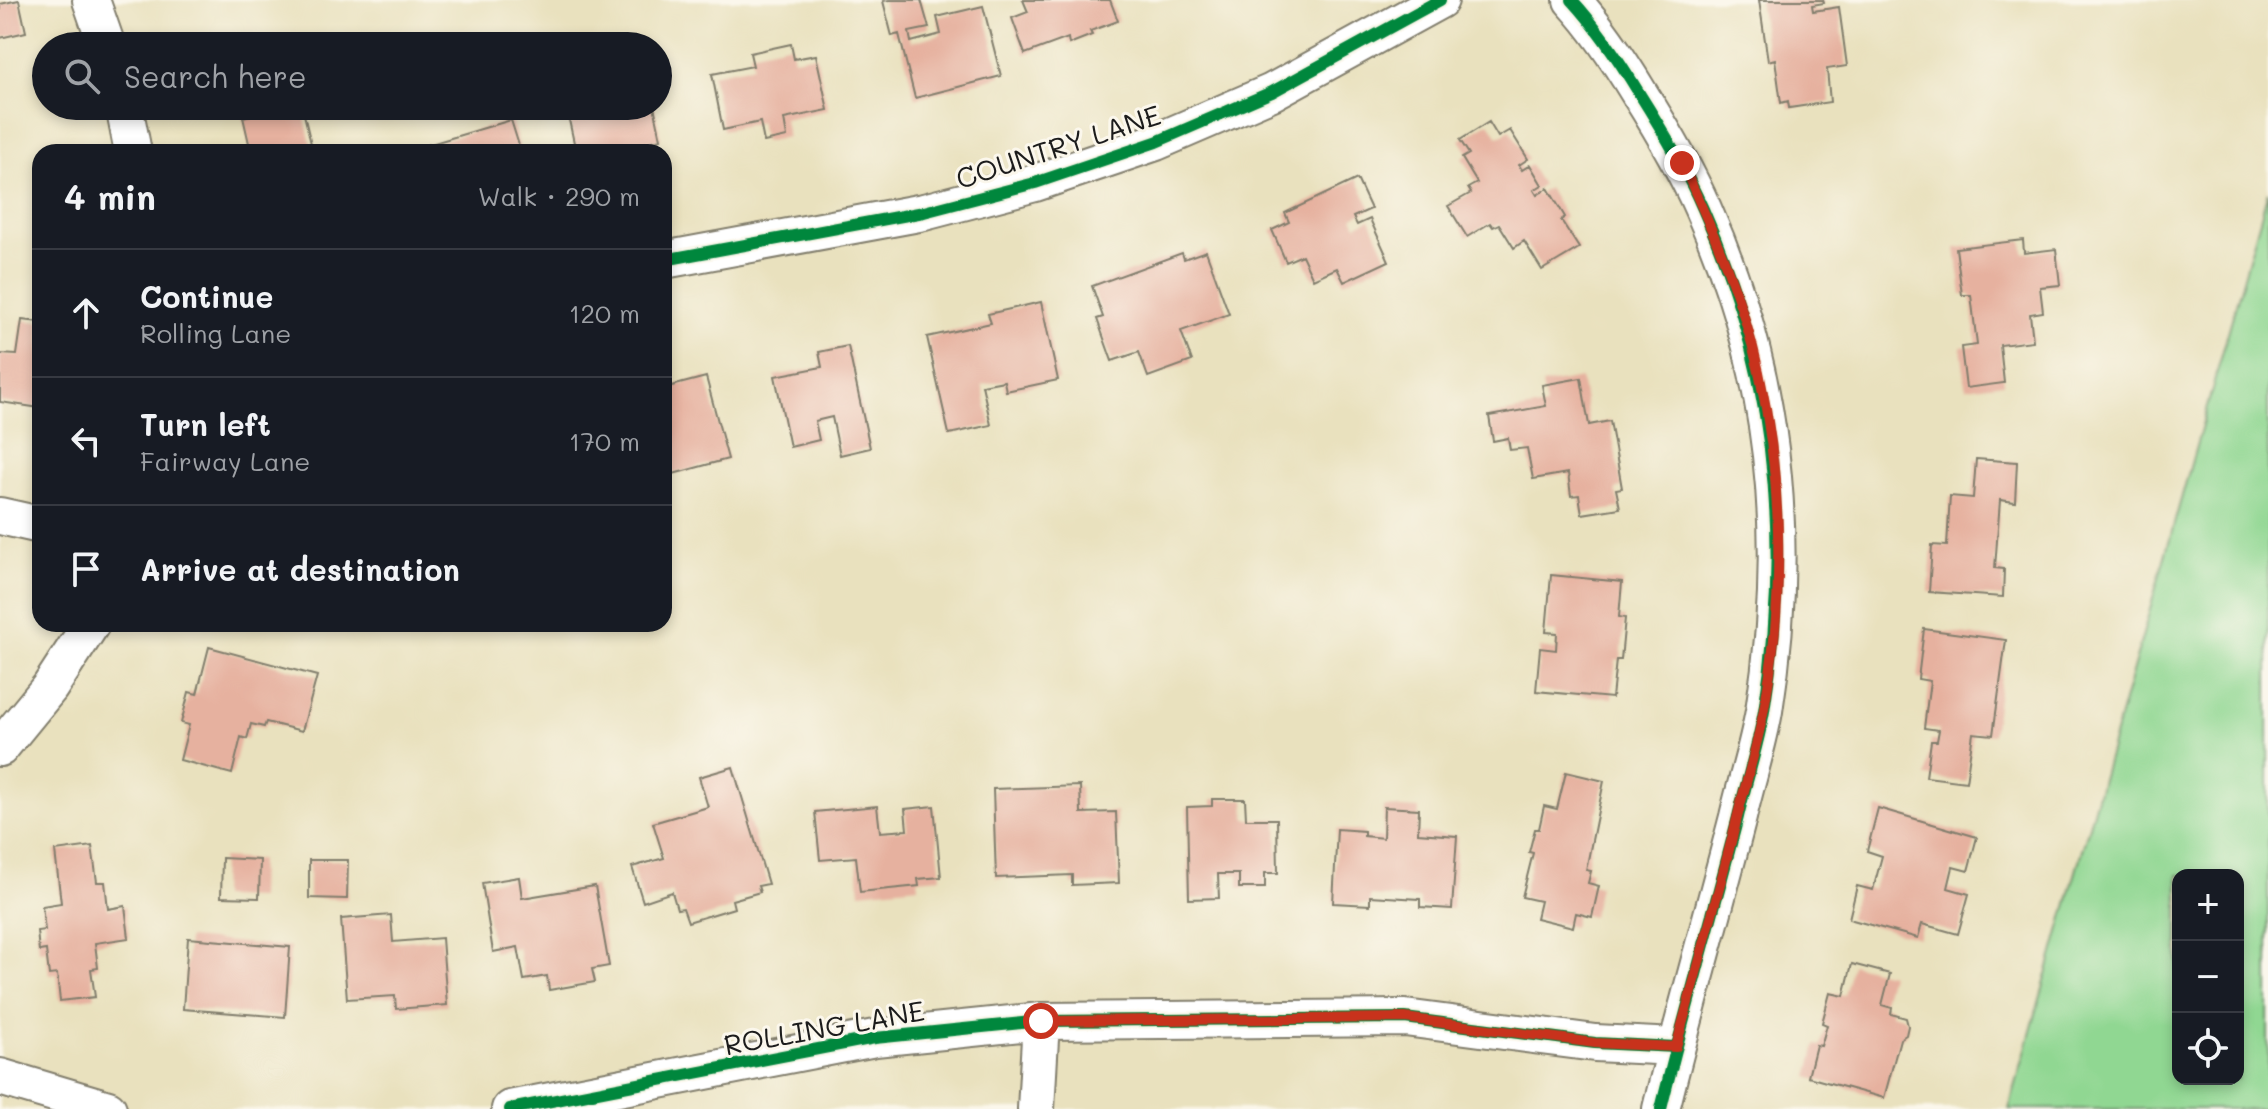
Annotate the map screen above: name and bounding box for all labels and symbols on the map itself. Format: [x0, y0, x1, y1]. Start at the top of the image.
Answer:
street label: COUNTRY LANE [951, 96, 1165, 196]
route end [1664, 145, 1700, 181]
street label: ROLLING LANE [721, 992, 927, 1062]
route start [1023, 1003, 1059, 1039]

